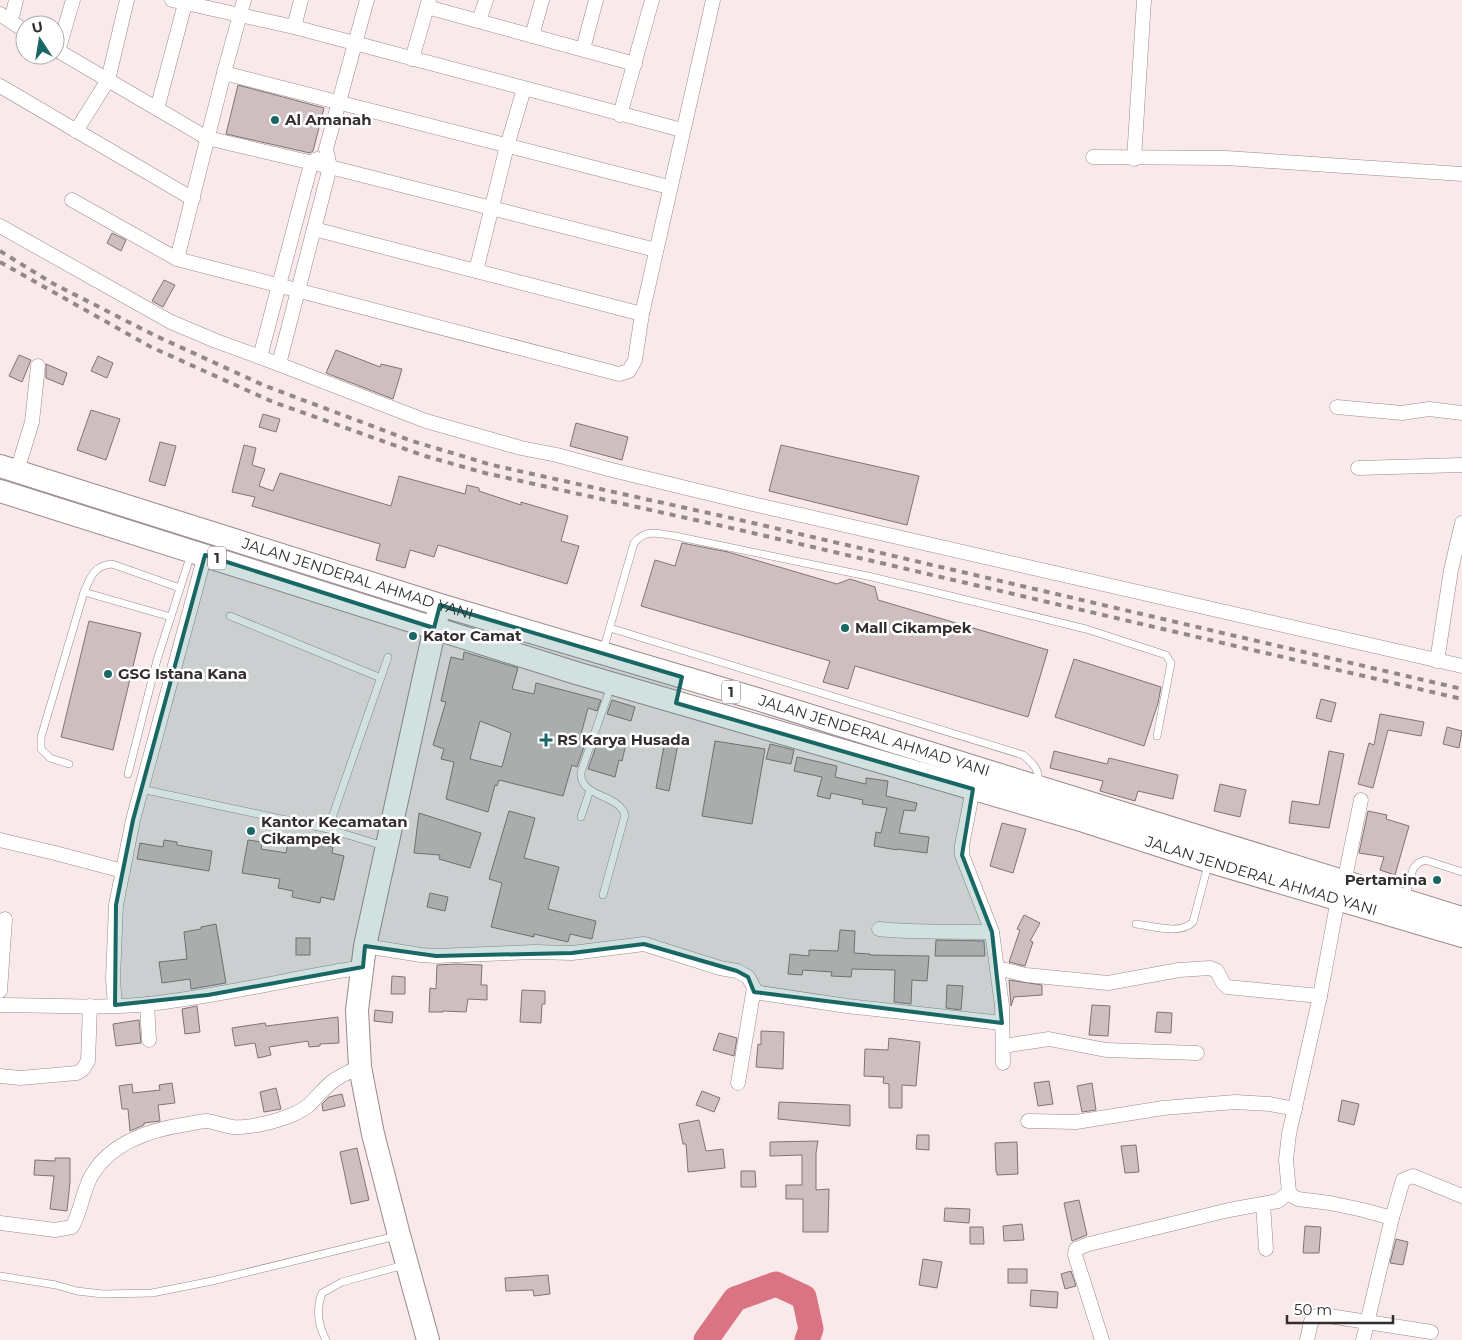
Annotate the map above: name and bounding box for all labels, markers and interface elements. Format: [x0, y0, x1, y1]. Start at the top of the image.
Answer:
north arrow [15, 15, 65, 65]
text: U [30, 17, 45, 37]
place label: Al Amanah [284, 110, 372, 129]
marker: Al Amanah [269, 114, 281, 126]
street label: JALAN JENDERAL AHMAD YANI [239, 533, 476, 623]
road number: 1 [208, 546, 226, 570]
place label: Mall Cikampek [855, 618, 972, 637]
marker: Mall Cikampek [839, 622, 851, 634]
place label: Kator Camat [423, 626, 522, 645]
marker: Kator Camat [407, 630, 419, 642]
place label: GSG Istana Kana [118, 664, 247, 683]
marker: GSG Istana Kana [102, 668, 114, 680]
road number: 1 [722, 680, 740, 704]
street label: JALAN JENDERAL AHMAD YANI [756, 690, 992, 780]
place label: RS Karya Husada [557, 730, 690, 749]
marker: RS Karya Husada [539, 733, 553, 747]
place label: Kantor Kecamatan Cikampek [261, 812, 408, 848]
marker: Kantor Kecamatan Cikampek [245, 825, 257, 837]
street label: JALAN JENDERAL AHMAD YANI [1142, 831, 1380, 919]
place label: Pertamina [1345, 870, 1427, 889]
marker: Pertamina [1431, 874, 1443, 886]
scale bar [1287, 1292, 1393, 1324]
text: 50 m [1294, 1300, 1332, 1319]

